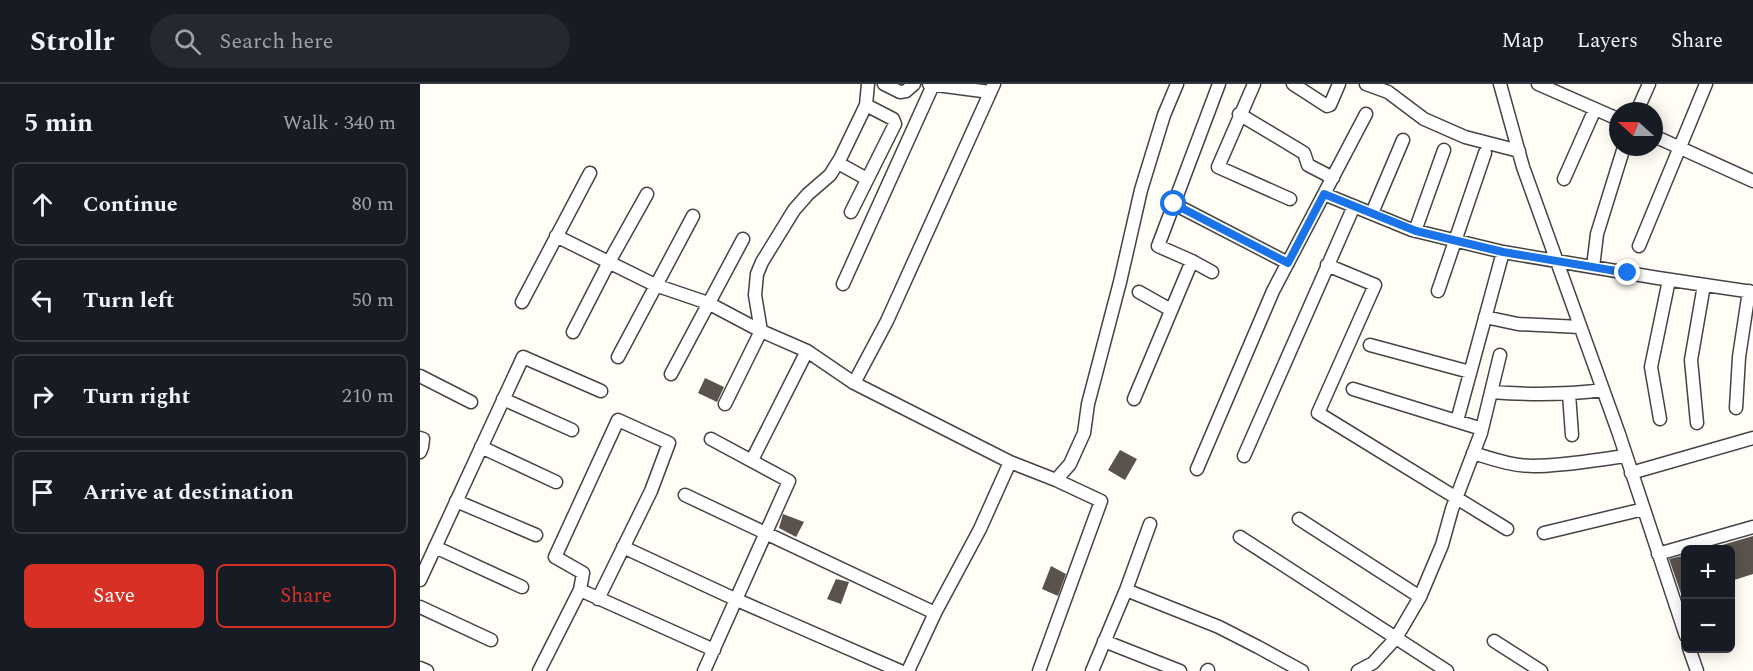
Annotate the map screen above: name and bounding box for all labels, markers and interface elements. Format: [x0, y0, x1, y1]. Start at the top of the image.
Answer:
search box [150, 14, 570, 68]
text: Strollr [30, 20, 114, 63]
icon: search [171, 25, 204, 58]
text: Search here [219, 25, 333, 58]
text: Map [1502, 25, 1544, 57]
text: Layers [1577, 25, 1638, 57]
text: Share [1671, 25, 1723, 57]
north arrow [1609, 102, 1663, 156]
text: 5 min [24, 103, 93, 143]
text: Walk · 340 m [283, 108, 396, 138]
icon: ahead [26, 188, 59, 221]
text: Continue [83, 188, 178, 221]
text: 80 m [352, 189, 394, 219]
route start [1160, 190, 1186, 216]
route end [1614, 259, 1640, 285]
icon: left [26, 284, 59, 317]
text: Turn left [83, 284, 175, 317]
text: 50 m [352, 285, 394, 315]
icon: right [26, 380, 59, 413]
text: Turn right [83, 380, 190, 413]
text: 210 m [342, 381, 394, 411]
icon: arrive [26, 476, 59, 509]
text: Arrive at destination [83, 476, 294, 509]
map controls [1681, 545, 1735, 653]
button: + [1681, 545, 1735, 599]
button: Save [24, 564, 204, 628]
button: Share [216, 564, 396, 628]
button: − [1681, 599, 1735, 653]

